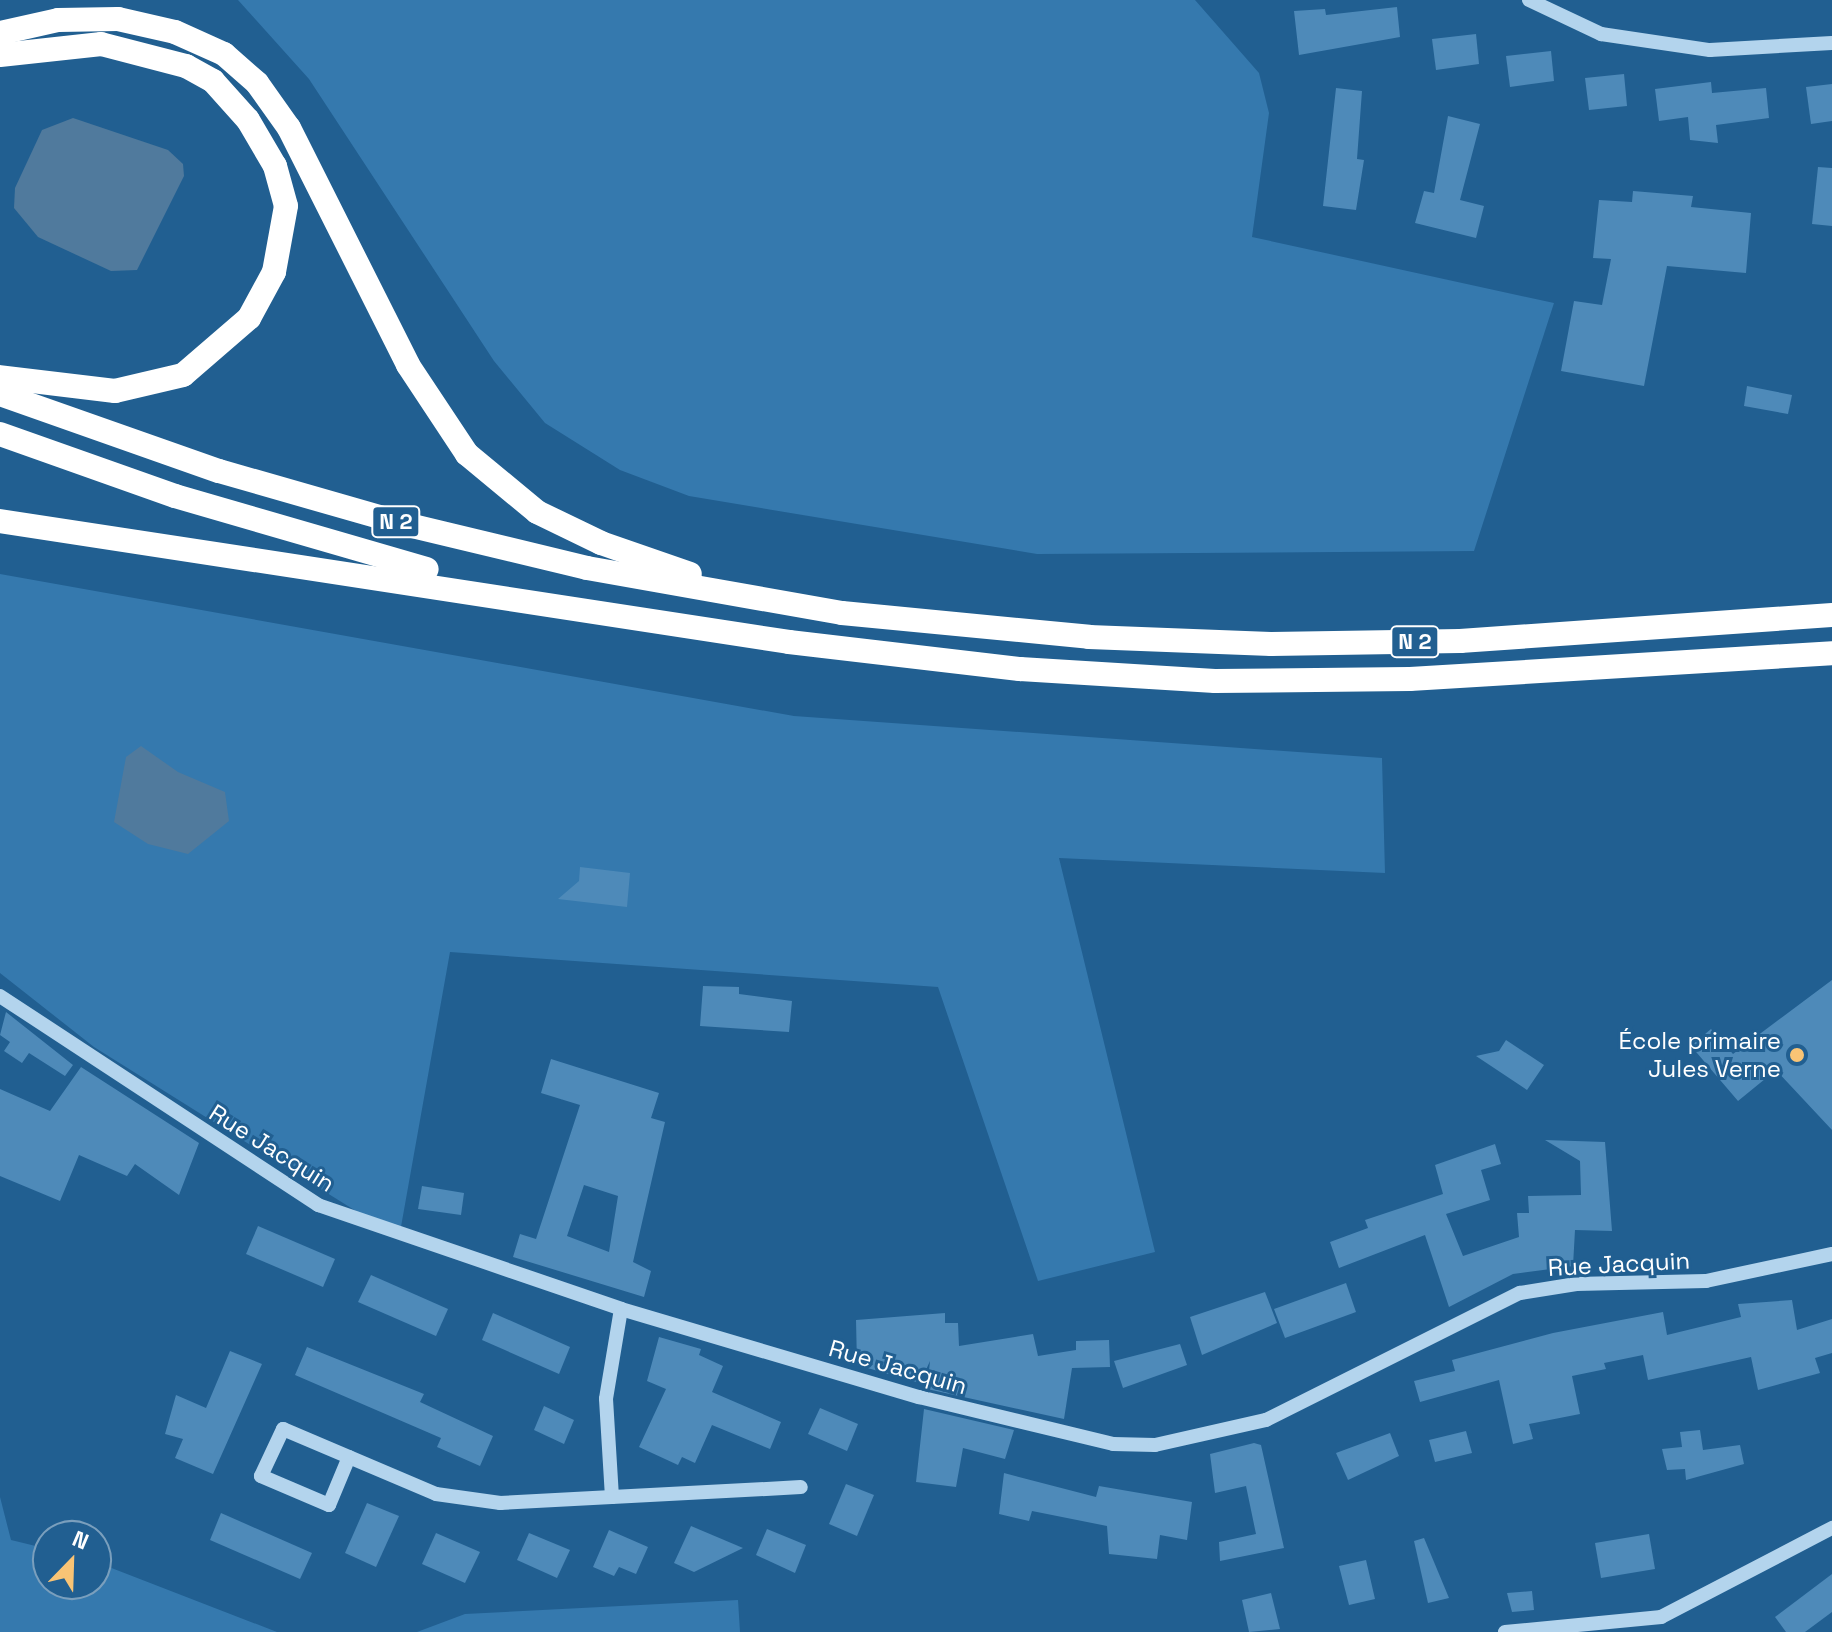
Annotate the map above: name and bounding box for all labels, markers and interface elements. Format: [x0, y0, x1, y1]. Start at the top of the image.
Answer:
road number: N 2 [370, 504, 422, 540]
road number: N 2 [1389, 624, 1441, 660]
place label: École primaire Jules Verne [1619, 1027, 1781, 1083]
marker: École primaire Jules Verne [1788, 1046, 1806, 1064]
street label: Rue Jacquin [204, 1098, 340, 1198]
street label: Rue Jacquin [1547, 1246, 1691, 1282]
street label: Rue Jacquin [826, 1334, 970, 1400]
north arrow [32, 1520, 112, 1600]
text: N [68, 1524, 93, 1556]

